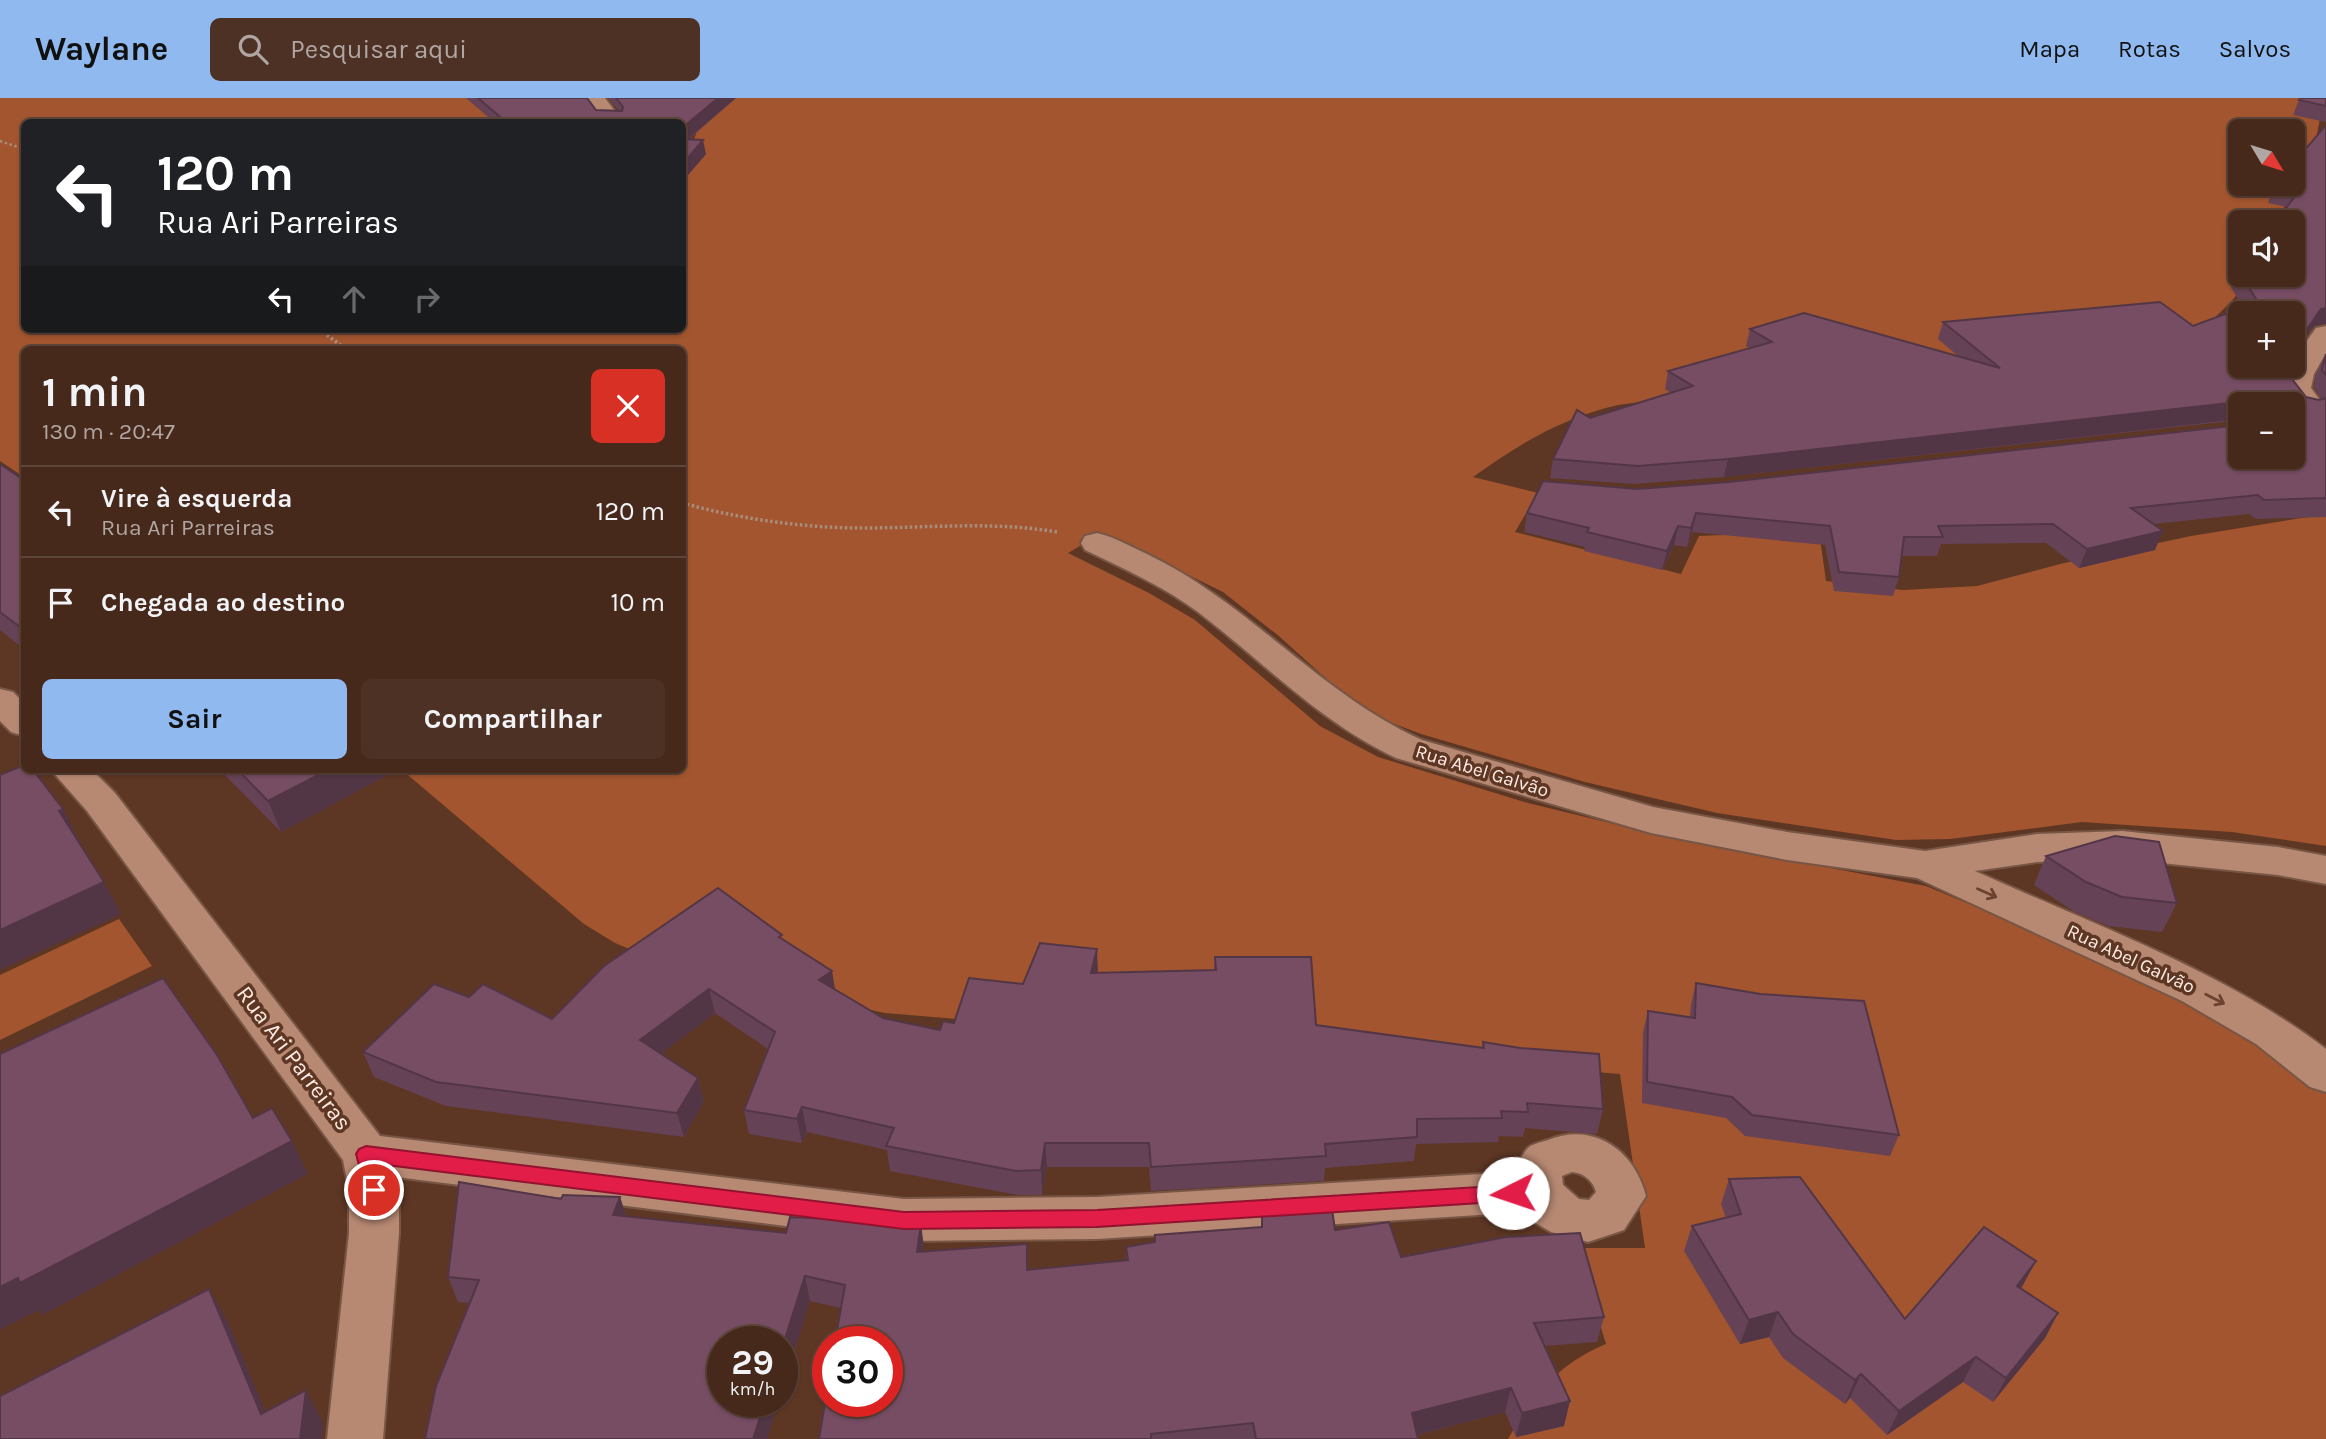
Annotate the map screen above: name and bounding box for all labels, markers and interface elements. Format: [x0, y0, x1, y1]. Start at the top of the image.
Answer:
search box [210, 18, 700, 81]
text: Waylane [35, 30, 168, 68]
icon: search [234, 30, 272, 68]
text: Pesquisar aqui [290, 34, 467, 65]
text: Mapa [2019, 35, 2080, 63]
text: Rotas [2118, 35, 2181, 63]
text: Salvos [2219, 35, 2291, 63]
north arrow [2228, 119, 2305, 196]
map controls [2228, 119, 2305, 469]
text: 120 m [157, 145, 294, 202]
icon: left [42, 147, 133, 238]
text: Rua Ari Parreiras [157, 204, 399, 241]
button: sound [2228, 210, 2305, 287]
icon: left [262, 280, 300, 318]
icon: ahead [335, 280, 373, 318]
icon: right [408, 280, 446, 318]
button: + [2228, 301, 2305, 378]
text: 1 min [42, 367, 147, 417]
button: close [591, 369, 665, 443]
button: − [2228, 392, 2305, 469]
text: 130 m · 20:47 [42, 418, 175, 445]
text: Vire à esquerda [101, 483, 292, 514]
icon: left [42, 493, 80, 531]
text: 120 m [595, 496, 665, 527]
text: Rua Ari Parreiras [101, 514, 275, 541]
icon: arrive [42, 584, 80, 622]
text: Chegada ao destino [101, 587, 345, 618]
text: 10 m [610, 587, 665, 618]
button: Sair [42, 679, 347, 759]
button: Compartilhar [361, 679, 665, 759]
street label: Rua Abel Galvão [1413, 740, 1551, 802]
one-way arrow [1976, 887, 1997, 900]
street label: Rua Abel Galvão [2064, 920, 2198, 998]
street label: Rua Ari Parreiras [231, 981, 357, 1135]
one-way arrow [2205, 993, 2225, 1007]
position arrow [1476, 1156, 1550, 1230]
pin [344, 1160, 404, 1220]
icon: arrive [355, 1171, 393, 1209]
speed limit sign: 30 [812, 1326, 903, 1417]
text: 29 [731, 1342, 774, 1383]
text: km/h [730, 1378, 775, 1400]

